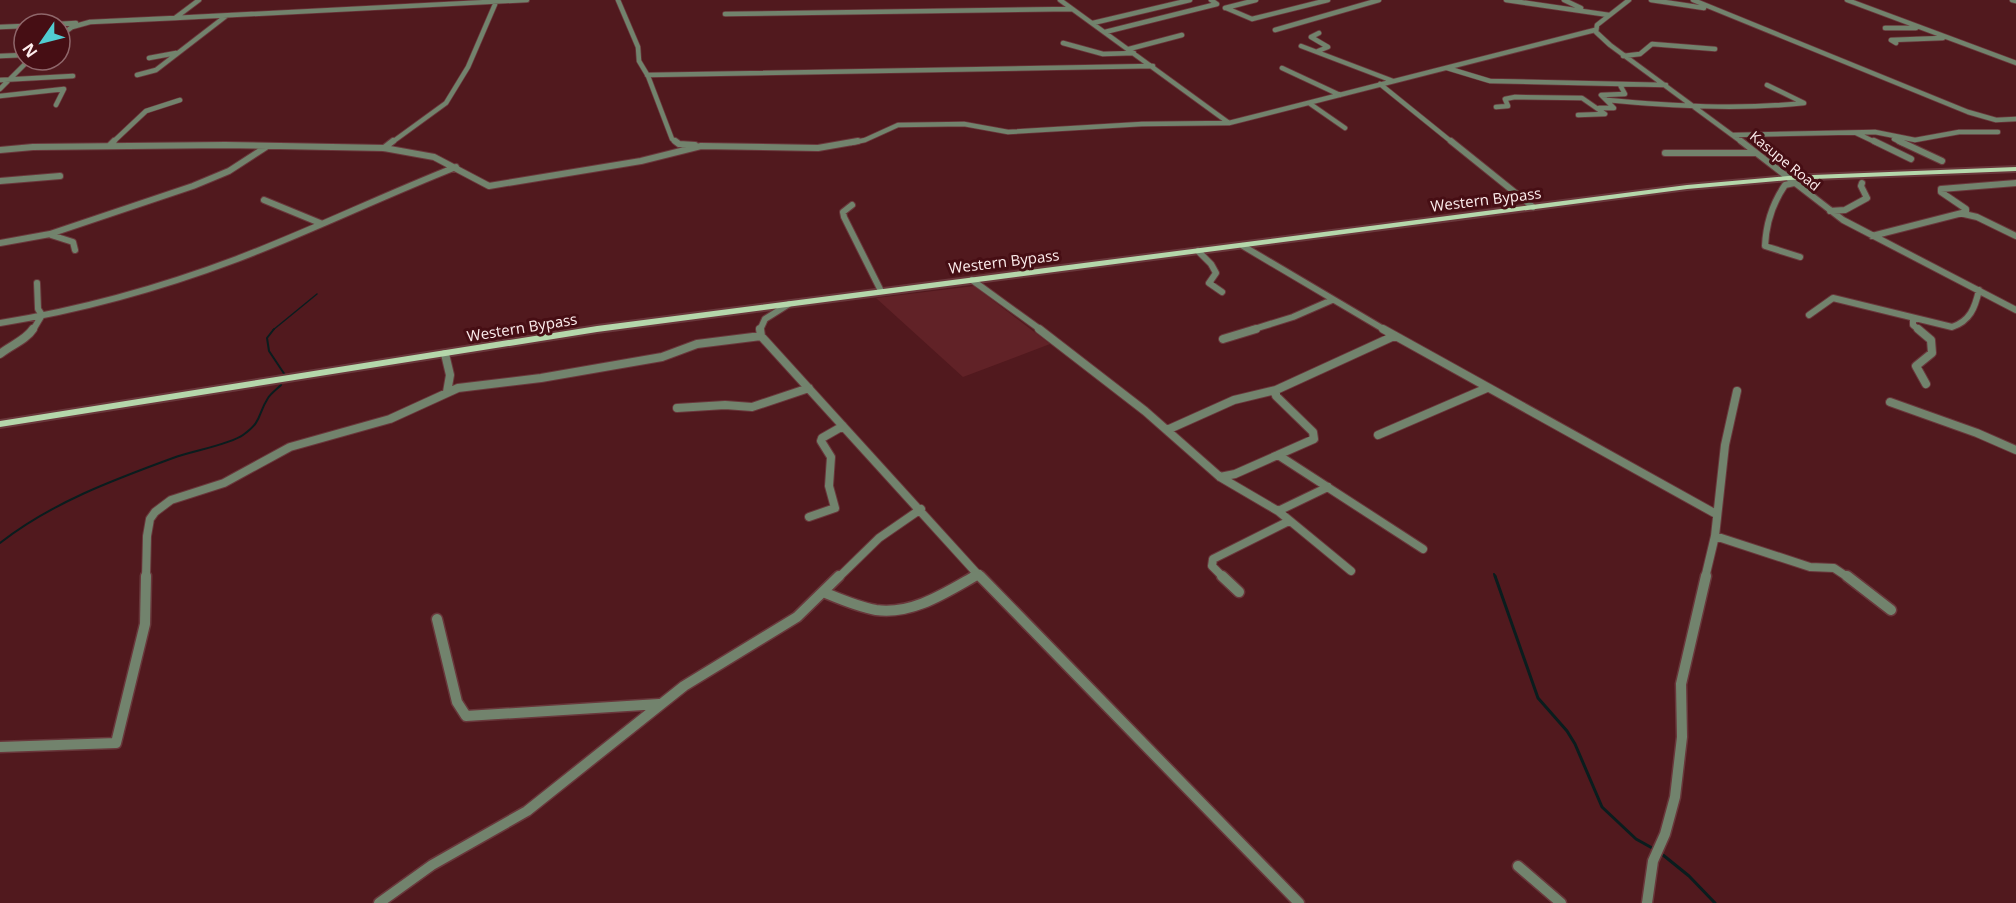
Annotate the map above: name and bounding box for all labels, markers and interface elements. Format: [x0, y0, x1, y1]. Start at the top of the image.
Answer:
north arrow [12, 12, 72, 72]
text: N [17, 39, 42, 62]
street label: Kasupe Road [1746, 126, 1824, 195]
street label: Western Bypass [1429, 182, 1542, 216]
street label: Western Bypass [947, 244, 1060, 278]
street label: Western Bypass [465, 308, 578, 346]

